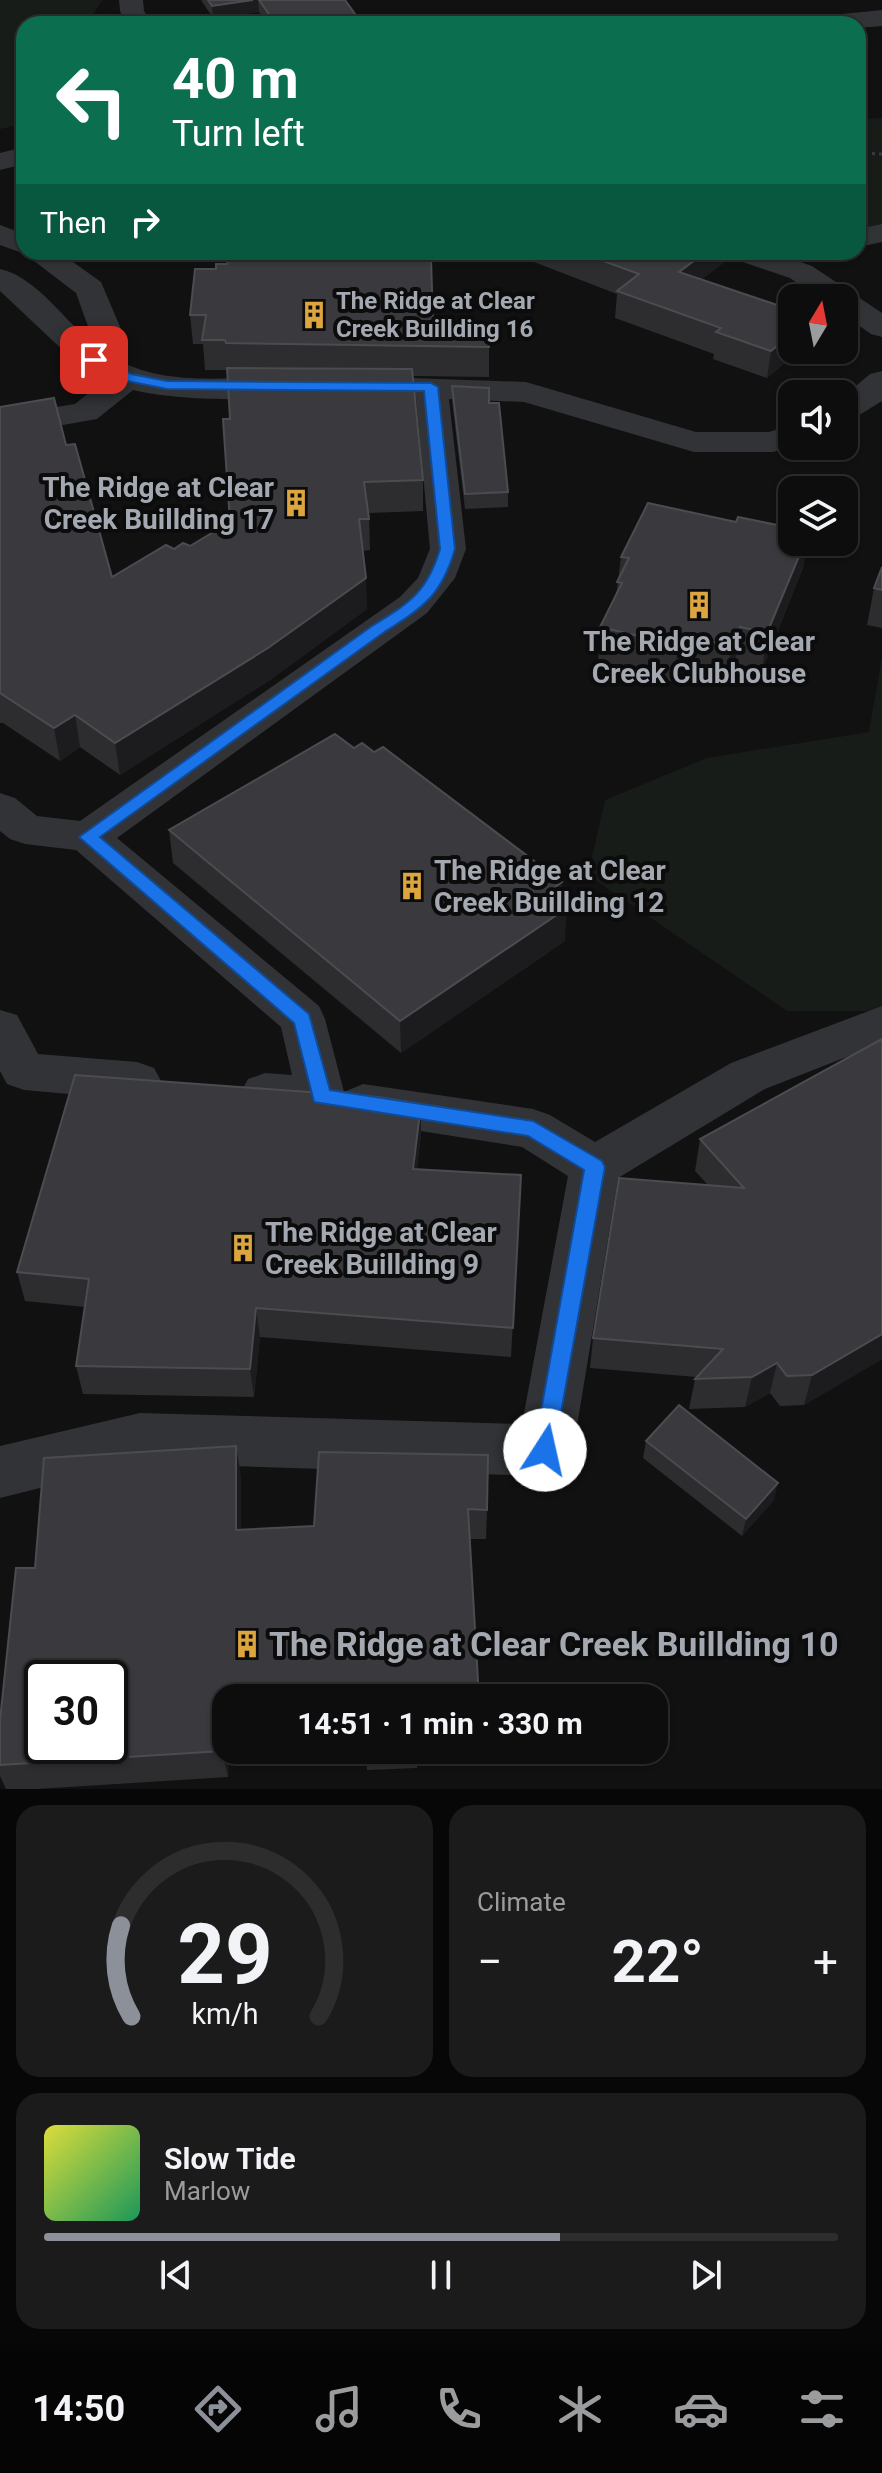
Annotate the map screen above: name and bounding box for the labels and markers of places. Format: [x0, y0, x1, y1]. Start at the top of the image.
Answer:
place label: The Ridge at Clear Creek Buillding 16 [336, 287, 535, 343]
building icon: The Ridge at Clear Creek Buillding 16 [299, 300, 329, 330]
pin [60, 326, 128, 394]
place label: The Ridge at Clear Creek Buillding 17 [42, 471, 274, 536]
building icon: The Ridge at Clear Creek Buillding 17 [281, 488, 311, 518]
building icon: The Ridge at Clear Creek Clubhouse [684, 590, 714, 620]
place label: The Ridge at Clear Creek Clubhouse [583, 625, 815, 690]
place label: The Ridge at Clear Creek Buillding 12 [434, 854, 666, 919]
building icon: The Ridge at Clear Creek Buillding 12 [397, 871, 427, 901]
place label: The Ridge at Clear Creek Buillding 9 [265, 1216, 497, 1281]
building icon: The Ridge at Clear Creek Buillding 9 [228, 1233, 258, 1263]
place label: The Ridge at Clear Creek Buillding 10 [269, 1624, 838, 1664]
building icon: The Ridge at Clear Creek Buillding 10 [232, 1629, 262, 1659]

